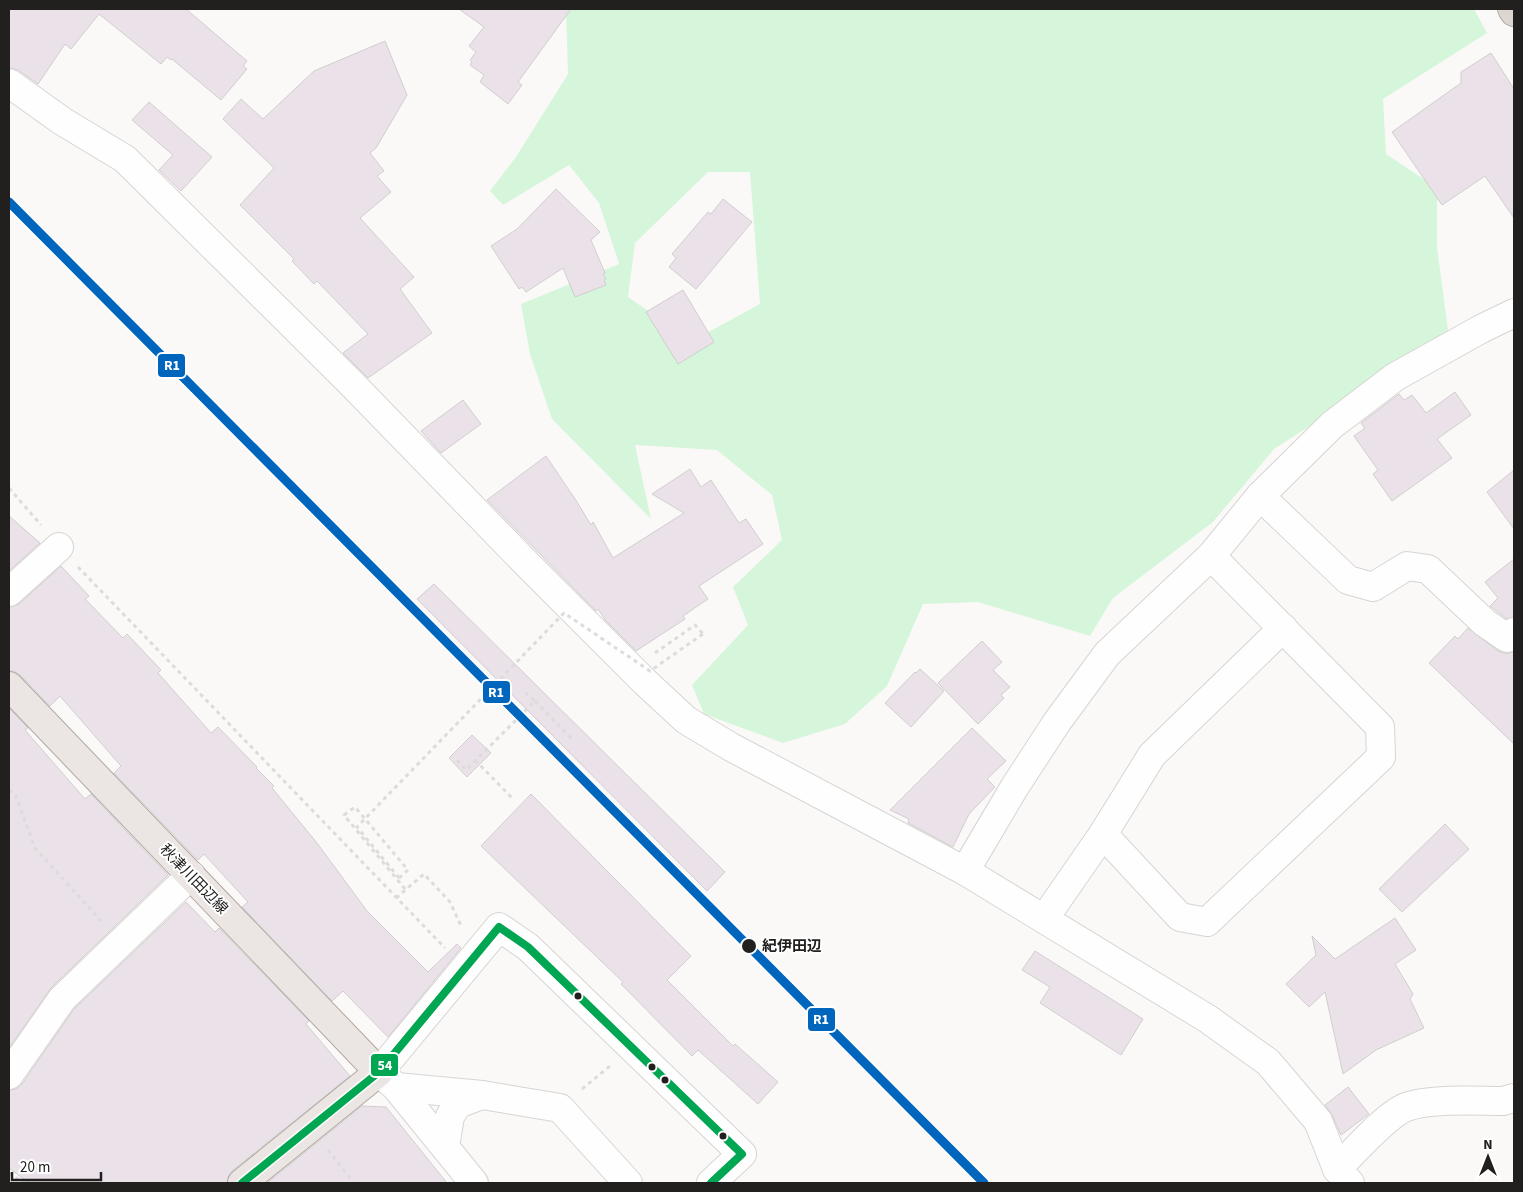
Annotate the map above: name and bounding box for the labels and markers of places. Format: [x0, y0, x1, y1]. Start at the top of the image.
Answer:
place label: 紀伊田辺 [762, 936, 822, 957]
marker: 紀伊田辺 [740, 937, 758, 955]
unlabelled marker [573, 991, 583, 1001]
unlabelled marker [647, 1062, 657, 1072]
unlabelled marker [660, 1075, 670, 1085]
unlabelled marker [718, 1131, 728, 1141]

